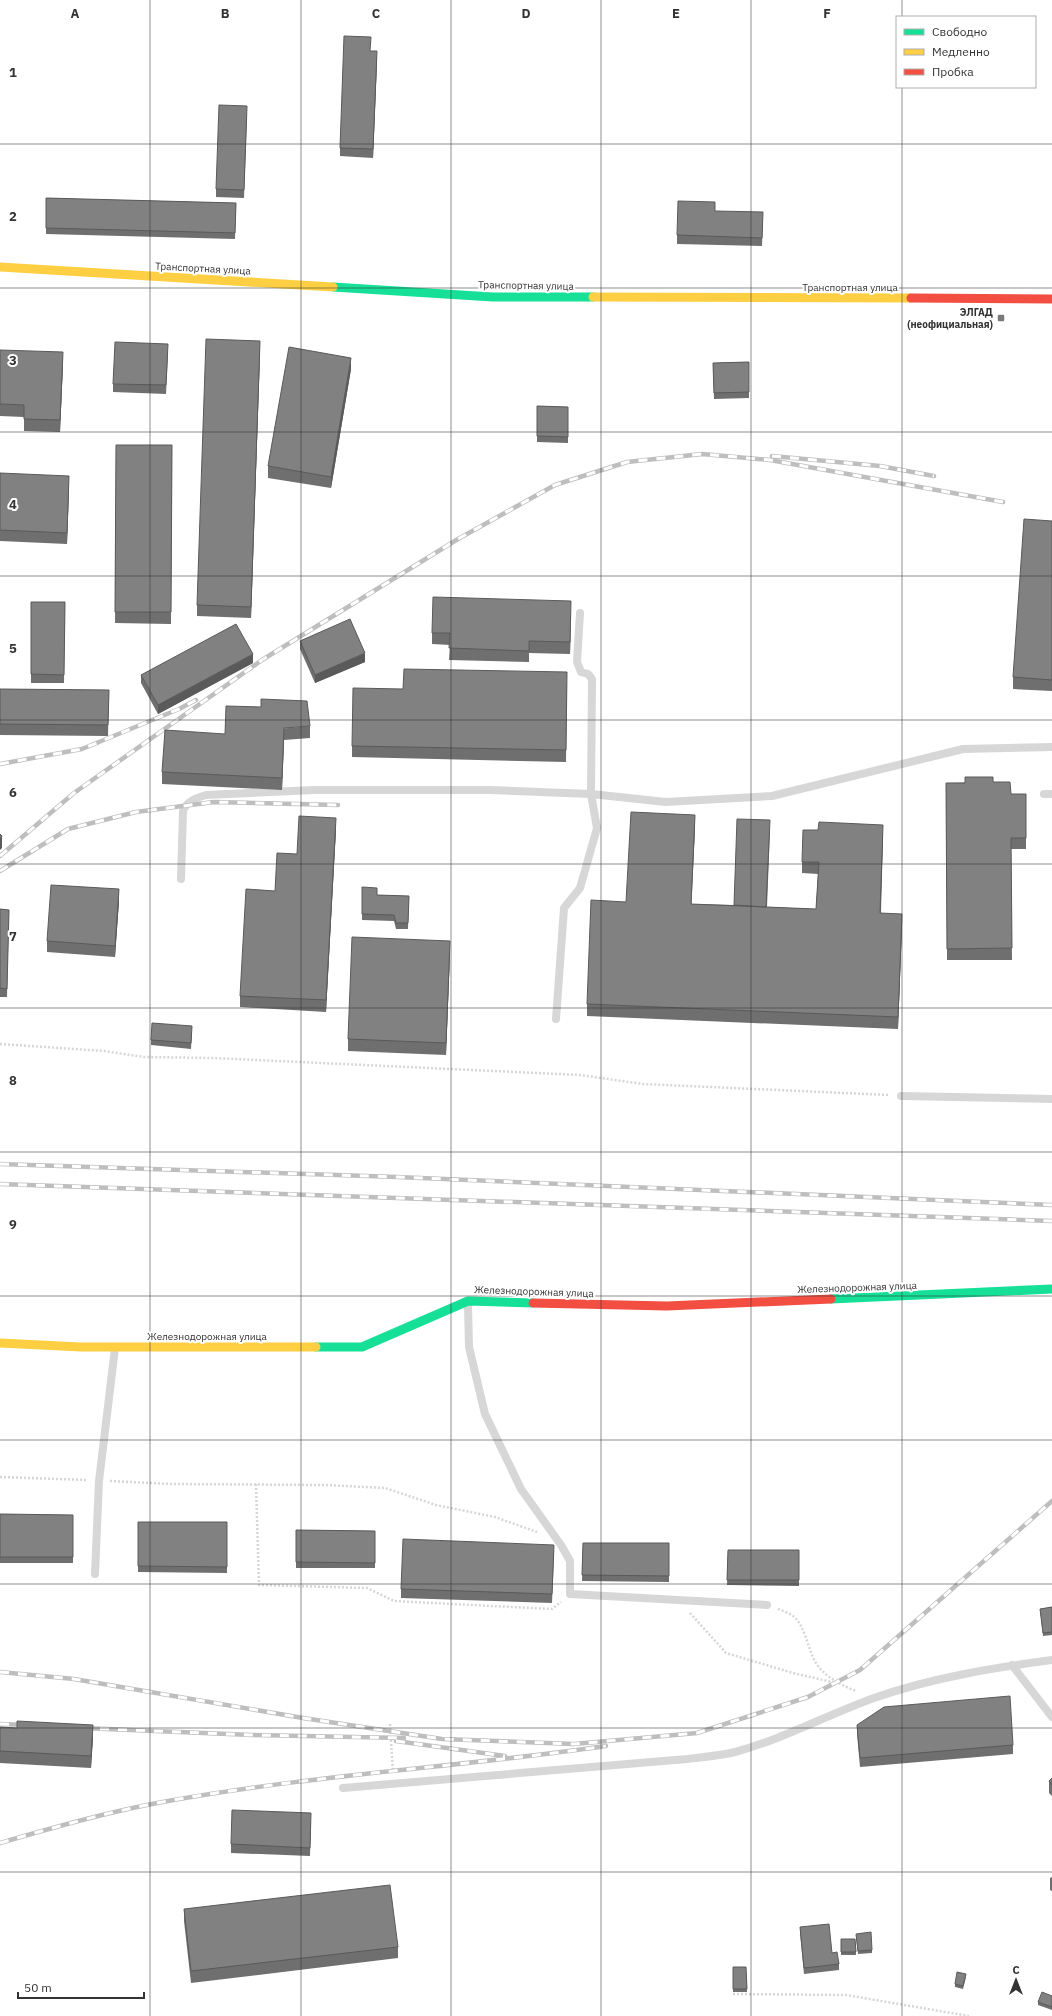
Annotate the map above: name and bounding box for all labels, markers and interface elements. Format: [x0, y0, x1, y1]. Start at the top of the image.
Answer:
text: A [71, 5, 80, 22]
text: B [221, 5, 230, 22]
text: C [372, 5, 381, 22]
text: D [521, 5, 531, 22]
text: E [672, 5, 680, 22]
text: F [823, 5, 831, 22]
legend [896, 16, 1036, 88]
text: Свободно [932, 24, 988, 39]
text: Медленно [932, 44, 990, 59]
text: 1 [9, 64, 17, 81]
text: Пробка [932, 64, 974, 79]
text: 2 [9, 208, 17, 225]
street label: Транспортная улица [155, 260, 252, 278]
street label: Транспортная улица [478, 278, 575, 293]
street label: Транспортная улица [802, 281, 898, 294]
place label: ЭЛГАД (неофициальная) [907, 306, 994, 331]
marker: ЭЛГАД (неофициальная) [996, 313, 1006, 323]
text: 3 [9, 352, 17, 369]
text: 4 [9, 496, 17, 513]
text: 5 [9, 640, 17, 657]
text: 6 [9, 784, 17, 801]
text: 7 [9, 928, 17, 945]
text: 8 [9, 1072, 17, 1089]
text: 9 [9, 1216, 17, 1233]
street label: Железнодорожная улица [797, 1279, 918, 1296]
street label: Железнодорожная улица [474, 1283, 595, 1300]
street label: Железнодорожная улица [147, 1330, 268, 1343]
north arrow [996, 1960, 1036, 2000]
text: С [1012, 1963, 1020, 1977]
scale bar [18, 1974, 144, 2000]
text: 50 m [24, 1980, 52, 1995]

